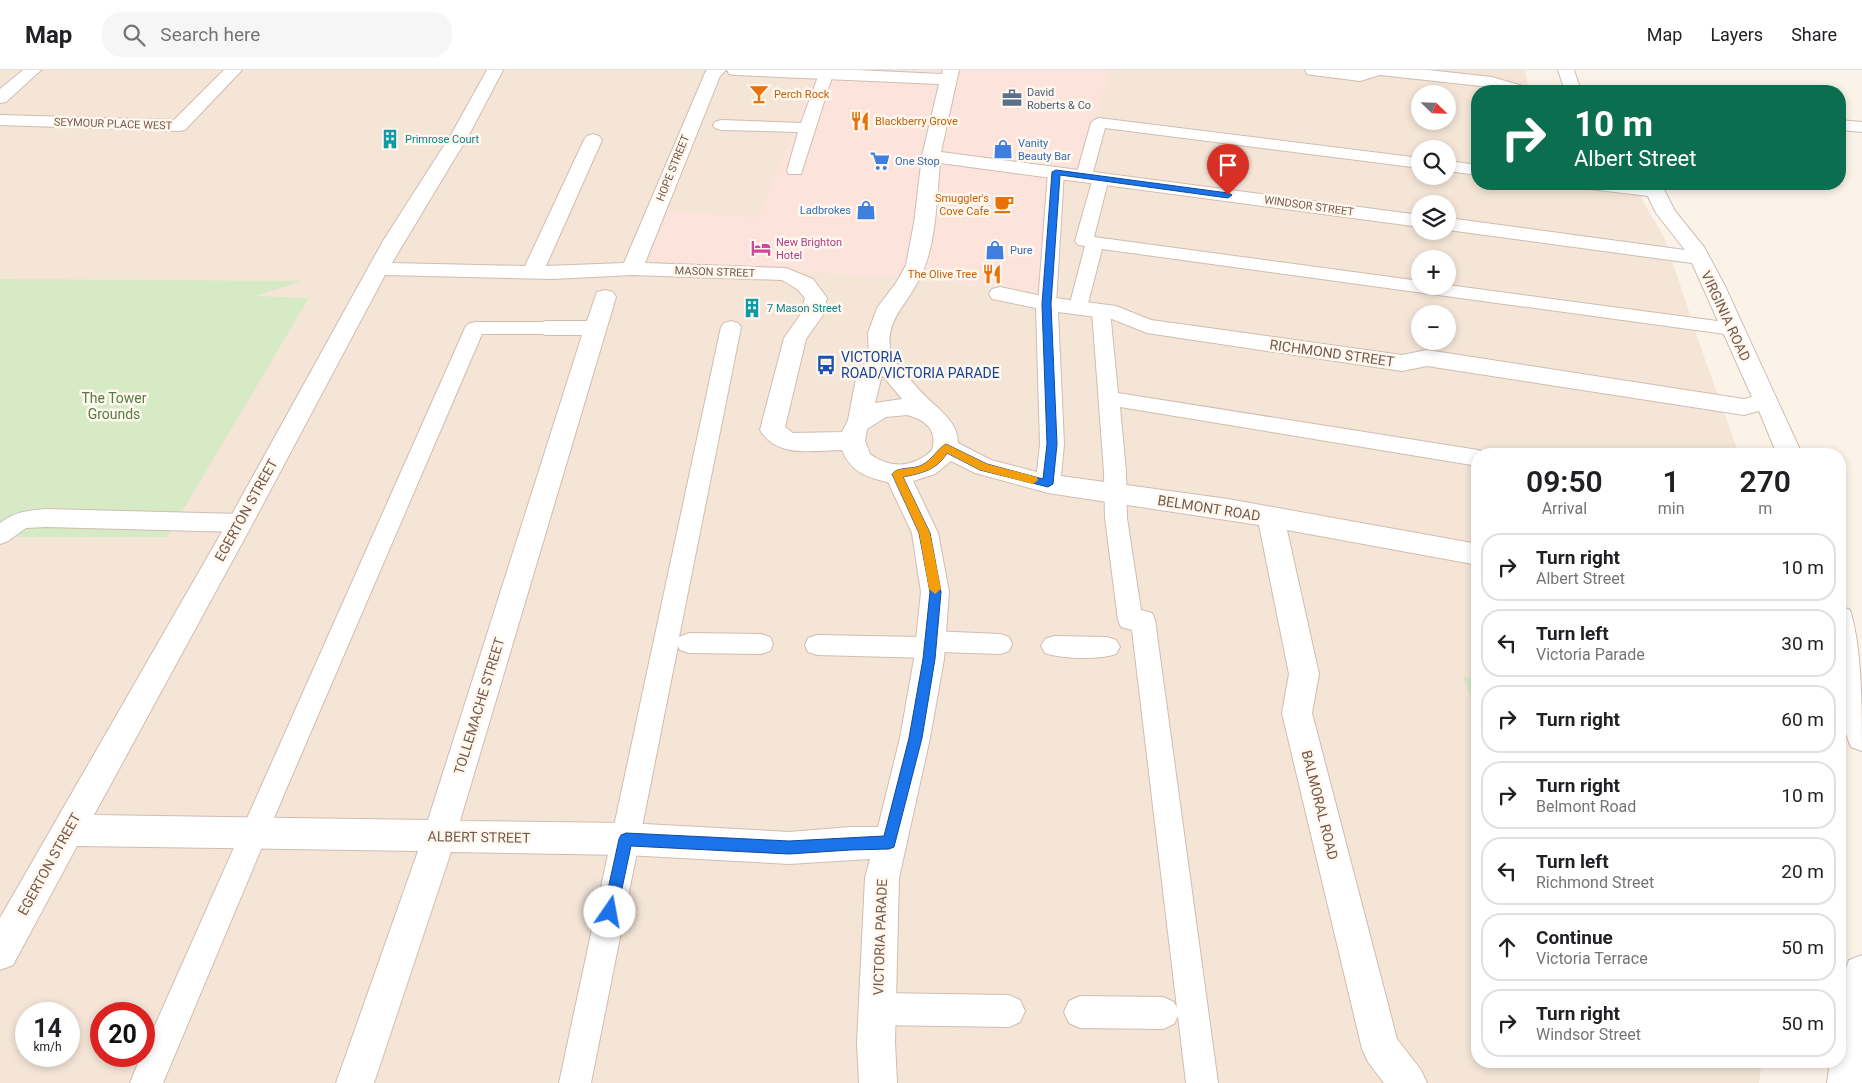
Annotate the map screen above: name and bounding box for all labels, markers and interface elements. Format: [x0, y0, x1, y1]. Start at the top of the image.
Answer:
search box [102, 12, 452, 57]
text: Map [25, 21, 72, 49]
icon: search [120, 21, 148, 49]
text: Search here [160, 23, 260, 46]
text: Map [1647, 24, 1682, 45]
text: Layers [1710, 24, 1763, 45]
text: Share [1791, 24, 1837, 45]
bar icon: Perch Rock [748, 83, 770, 105]
north arrow [1411, 85, 1456, 130]
map controls [1411, 85, 1456, 350]
place label: David Roberts & Co [1027, 86, 1091, 112]
office icon: David Roberts & Co [1001, 87, 1023, 109]
place label: Perch Rock [774, 88, 830, 101]
text: 10 m [1574, 104, 1653, 145]
icon: right [1491, 105, 1556, 170]
restaurant icon: Blackberry Grove [849, 110, 871, 132]
street label: SEYMOUR PLACE WEST [54, 115, 173, 133]
place label: Blackberry Grove [875, 115, 958, 128]
building icon: Primrose Court [379, 128, 401, 150]
place label: Primrose Court [405, 133, 480, 146]
street label: HOPE STREET [654, 133, 692, 203]
place label: Vanity Beauty Bar [1018, 137, 1071, 163]
shop icon: Vanity Beauty Bar [992, 138, 1014, 160]
button: search [1411, 140, 1456, 185]
pin [1207, 144, 1249, 195]
text: Albert Street [1574, 146, 1696, 171]
supermarket icon: One Stop [869, 150, 891, 172]
icon: arrive [1214, 151, 1242, 179]
place label: One Stop [895, 155, 940, 168]
place label: Smuggler's Cove Cafe [935, 192, 989, 218]
cafe icon: Smuggler's Cove Cafe [993, 193, 1015, 215]
street label: WINDSOR STREET [1263, 193, 1355, 219]
button: layers [1411, 195, 1456, 240]
shop icon: Ladbrokes [855, 199, 877, 221]
place label: Ladbrokes [800, 204, 851, 217]
place label: New Brighton Hotel [776, 236, 842, 262]
hotel icon: New Brighton Hotel [750, 237, 772, 259]
shop icon: Pure [984, 239, 1006, 261]
place label: Pure [1010, 244, 1033, 257]
button: + [1411, 250, 1456, 295]
restaurant icon: The Olive Tree [981, 263, 1003, 285]
street label: MASON STREET [674, 264, 756, 280]
place label: The Olive Tree [908, 268, 977, 281]
street label: VIRGINIA ROAD [1698, 268, 1754, 364]
building icon: 7 Mason Street [741, 297, 763, 319]
place label: 7 Mason Street [767, 302, 842, 315]
button: − [1411, 305, 1456, 350]
street label: RICHMOND STREET [1269, 336, 1396, 370]
place label: VICTORIA ROAD/VICTORIA PARADE [841, 349, 1000, 381]
bus stop icon: VICTORIA ROAD/VICTORIA PARADE [815, 354, 837, 376]
park label: The Tower Grounds [81, 390, 147, 422]
street label: EGERTON STREET [211, 455, 281, 564]
text: 09:50 [1526, 464, 1603, 499]
text: 1 [1663, 464, 1680, 499]
text: 270 [1740, 464, 1791, 499]
street label: BELMONT ROAD [1156, 492, 1262, 524]
text: Arrival [1542, 499, 1587, 518]
text: min [1658, 499, 1685, 518]
text: m [1758, 499, 1772, 518]
text: Turn right [1536, 546, 1620, 569]
icon: right [1493, 553, 1521, 581]
text: 10 m [1781, 556, 1824, 579]
text: Albert Street [1536, 569, 1625, 588]
text: Turn left [1536, 622, 1609, 645]
icon: left [1493, 629, 1521, 657]
text: 30 m [1781, 632, 1824, 655]
street label: TOLLEMACHE STREET [451, 635, 508, 776]
text: Victoria Parade [1536, 645, 1645, 664]
icon: right [1493, 705, 1521, 733]
text: Turn right [1536, 708, 1620, 731]
text: 60 m [1781, 708, 1824, 731]
street label: BALMORAL ROAD [1299, 749, 1341, 861]
text: Turn right [1536, 774, 1620, 797]
icon: right [1493, 781, 1521, 809]
text: 10 m [1781, 784, 1824, 807]
text: Belmont Road [1536, 797, 1636, 816]
street label: EGERTON STREET [14, 809, 84, 918]
street label: ALBERT STREET [428, 828, 531, 846]
text: Turn left [1536, 850, 1609, 873]
icon: left [1493, 857, 1521, 885]
text: 20 m [1781, 860, 1824, 883]
text: Richmond Street [1536, 873, 1654, 892]
street label: VICTORIA PARADE [870, 878, 890, 996]
position arrow [583, 885, 635, 937]
text: Continue [1536, 926, 1613, 949]
icon: ahead [1493, 933, 1521, 961]
text: 50 m [1781, 936, 1824, 959]
text: Victoria Terrace [1536, 949, 1648, 968]
speed limit sign: 20 [90, 1002, 155, 1067]
text: Turn right [1536, 1002, 1620, 1025]
icon: right [1493, 1009, 1521, 1037]
text: 50 m [1781, 1012, 1824, 1035]
text: 14 [33, 1014, 62, 1043]
text: Windsor Street [1536, 1025, 1641, 1044]
text: km/h [33, 1040, 62, 1054]

